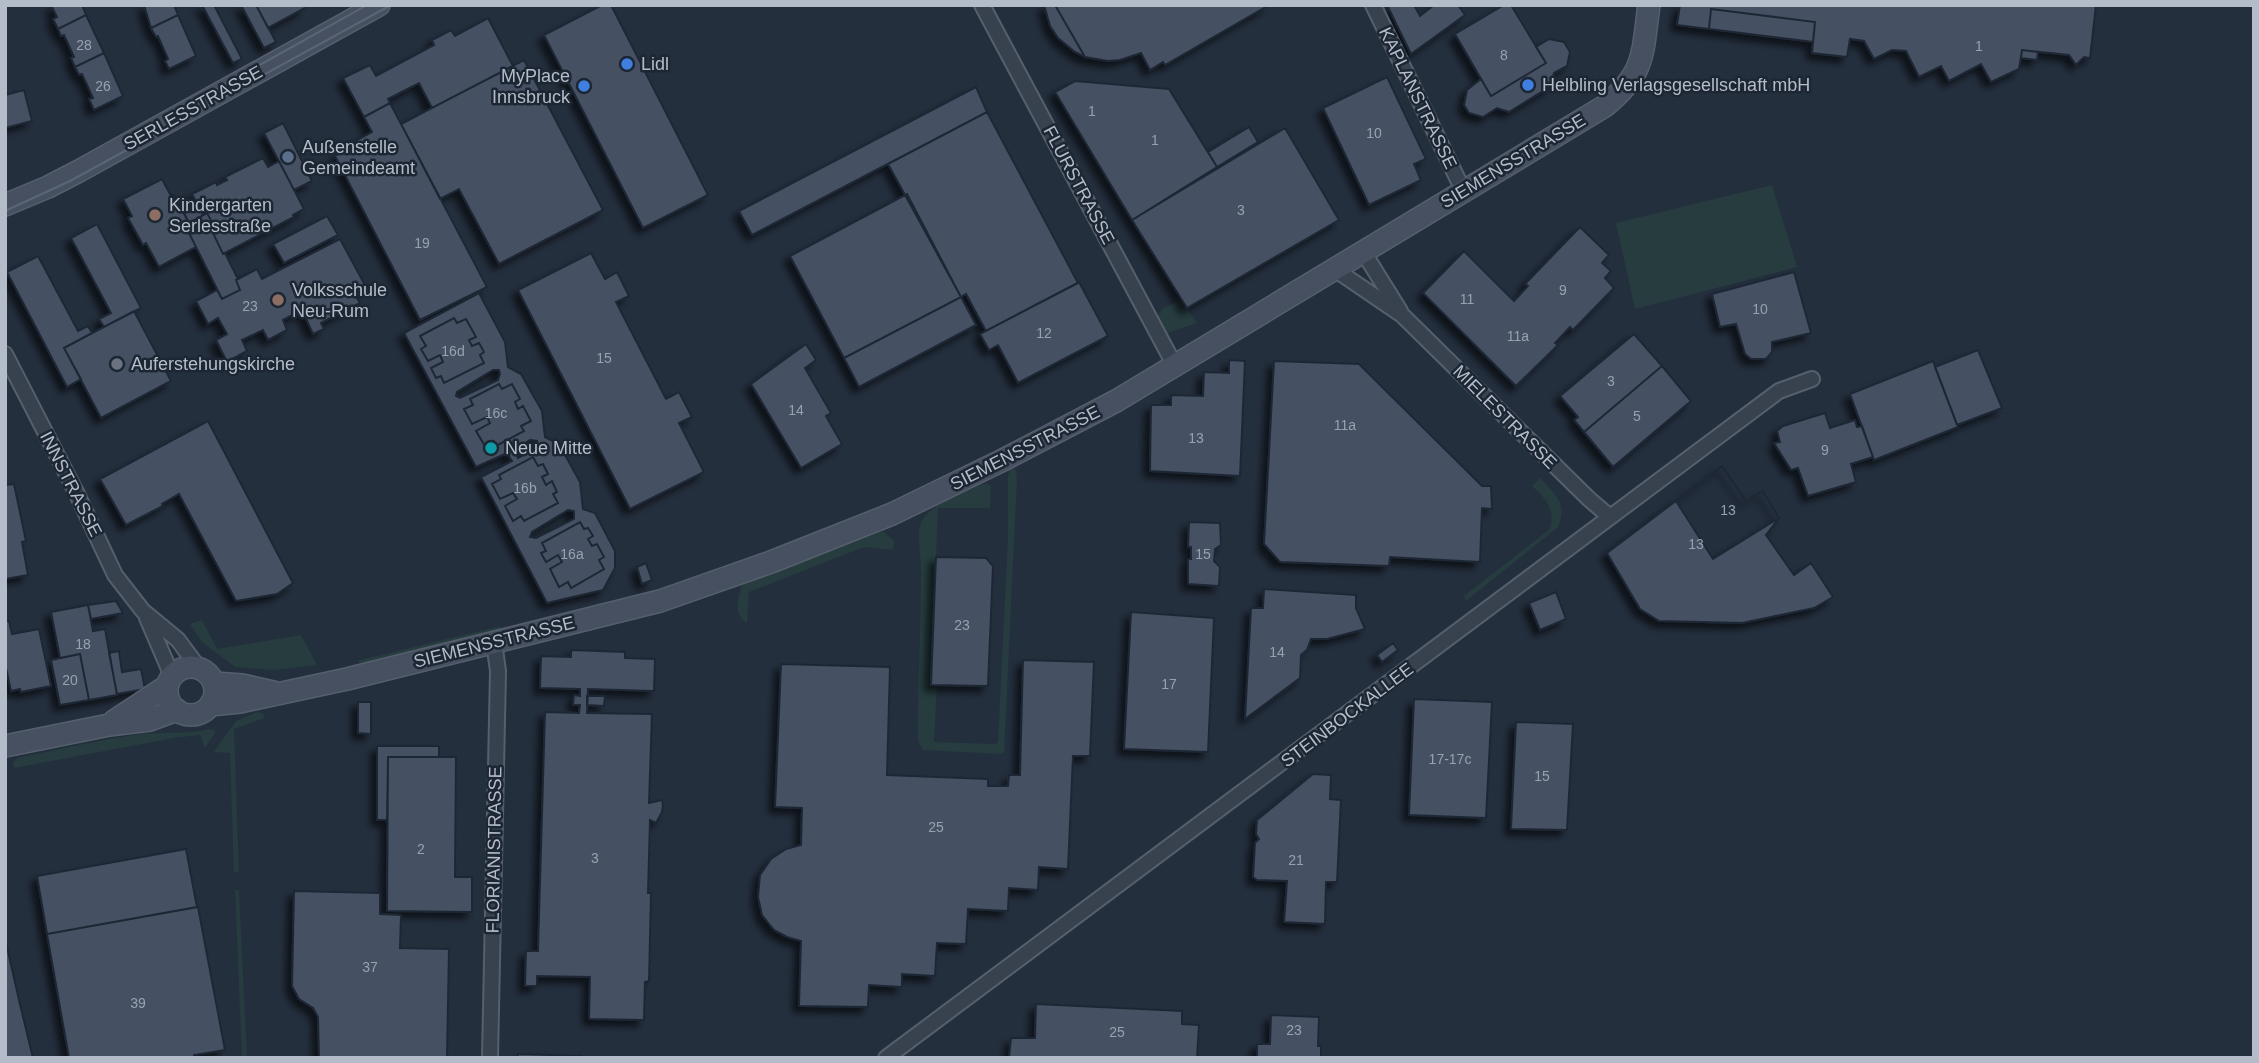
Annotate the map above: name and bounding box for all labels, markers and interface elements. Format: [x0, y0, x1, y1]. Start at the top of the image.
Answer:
street label: KAPLANSTRASSE [1375, 24, 1461, 172]
house number: 28 [76, 37, 92, 53]
house number: 1 [1975, 38, 1983, 54]
house number: 8 [1500, 47, 1508, 63]
place label: Lidl [641, 54, 669, 74]
marker: Lidl [619, 56, 635, 72]
street label: SERLESSTRASSE [120, 62, 266, 154]
place label: MyPlace Innsbruck [492, 66, 571, 107]
place label: Helbling Verlagsgesellschaft mbH [1542, 75, 1810, 95]
marker: Helbling Verlagsgesellschaft mbH [1520, 77, 1536, 93]
house number: 26 [95, 78, 111, 94]
marker: MyPlace Innsbruck [576, 78, 592, 94]
house number: 1 [1088, 103, 1096, 119]
street label: SIEMENSSTRASSE [1437, 110, 1589, 212]
street label: FLURSTRASSE [1039, 122, 1119, 248]
house number: 10 [1366, 125, 1382, 141]
house number: 1 [1151, 132, 1159, 148]
place label: Außenstelle Gemeindeamt [302, 137, 415, 178]
marker: Außenstelle Gemeindeamt [280, 149, 296, 165]
place label: Kindergarten Serlesstraße [169, 195, 272, 236]
house number: 3 [1237, 202, 1245, 218]
marker: Kindergarten Serlesstraße [147, 207, 163, 223]
house number: 19 [414, 235, 430, 251]
place label: Volksschule Neu-Rum [292, 280, 387, 321]
house number: 9 [1559, 282, 1567, 298]
house number: 11 [1460, 291, 1474, 307]
marker: Volksschule Neu-Rum [270, 292, 286, 308]
house number: 23 [242, 298, 258, 314]
house number: 10 [1752, 301, 1768, 317]
house number: 12 [1036, 325, 1052, 341]
house number: 11a [1507, 328, 1529, 344]
house number: 16d [441, 343, 465, 359]
house number: 15 [596, 350, 612, 366]
place label: Auferstehungskirche [131, 354, 295, 374]
marker: Auferstehungskirche [109, 356, 125, 372]
street label: MIELESTRASSE [1449, 361, 1561, 473]
house number: 3 [1607, 373, 1615, 389]
house number: 14 [788, 402, 804, 418]
street label: SIEMENSSTRASSE [947, 402, 1103, 494]
house number: 16c [485, 405, 507, 421]
house number: 5 [1633, 408, 1641, 424]
house number: 11a [1334, 417, 1356, 433]
street label: INNSTRASSE [36, 428, 106, 540]
house number: 13 [1188, 430, 1204, 446]
place label: Neue Mitte [505, 438, 592, 458]
marker: Neue Mitte [483, 440, 499, 456]
house number: 9 [1821, 442, 1829, 458]
house number: 16b [513, 480, 537, 496]
house number: 13 [1720, 502, 1736, 518]
house number: 13 [1688, 536, 1704, 552]
house number: 16a [560, 546, 584, 562]
house number: 15 [1195, 546, 1211, 562]
street label: SIEMENSSTRASSE [412, 612, 576, 672]
house number: 23 [954, 617, 970, 633]
house number: 18 [75, 636, 91, 652]
house number: 14 [1269, 644, 1285, 660]
street label: STEINBOCKALLEE [1277, 659, 1417, 771]
house number: 20 [62, 672, 78, 688]
house number: 17 [1161, 676, 1177, 692]
house number: 17-17c [1429, 751, 1471, 767]
street label: FLORIANISTRASSE [483, 766, 505, 934]
house number: 15 [1534, 768, 1550, 784]
house number: 25 [928, 819, 944, 835]
house number: 2 [417, 841, 425, 857]
house number: 3 [591, 850, 599, 866]
house number: 21 [1288, 852, 1304, 868]
house number: 37 [362, 959, 378, 975]
house number: 39 [130, 995, 146, 1011]
house number: 23 [1286, 1022, 1302, 1038]
house number: 25 [1109, 1024, 1125, 1040]

